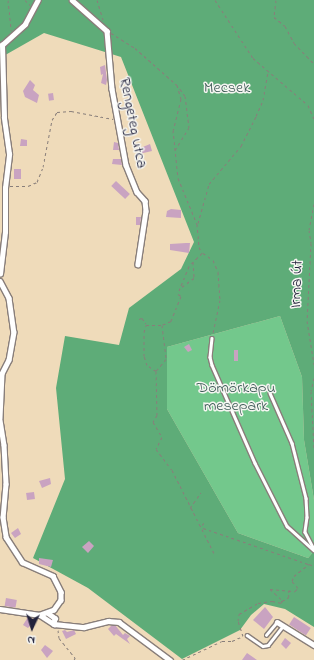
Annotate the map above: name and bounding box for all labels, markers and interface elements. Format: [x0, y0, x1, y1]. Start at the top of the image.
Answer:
street label: Rengeteg utca [115, 76, 151, 170]
park label: Mecsek [204, 78, 250, 98]
street label: Irma út [287, 260, 307, 308]
park label: Dömörkapu mesepark [196, 378, 276, 416]
north arrow [12, 608, 52, 648]
text: N [27, 632, 35, 648]

